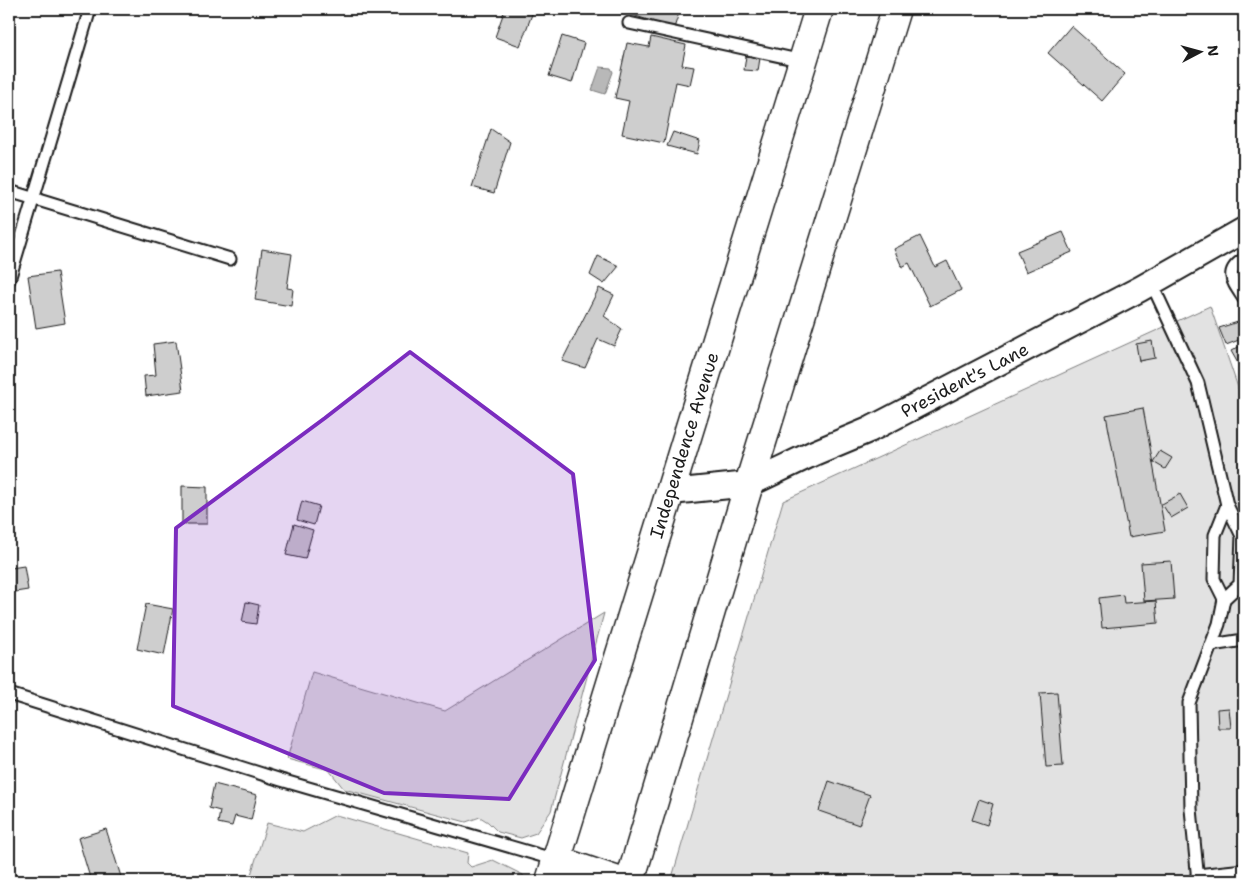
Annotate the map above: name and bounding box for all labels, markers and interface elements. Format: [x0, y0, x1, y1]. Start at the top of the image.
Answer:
north arrow [1176, 28, 1226, 78]
text: N [1203, 44, 1222, 57]
street label: President's Lane [897, 337, 1033, 423]
street label: Independence Avenue [644, 349, 724, 541]

